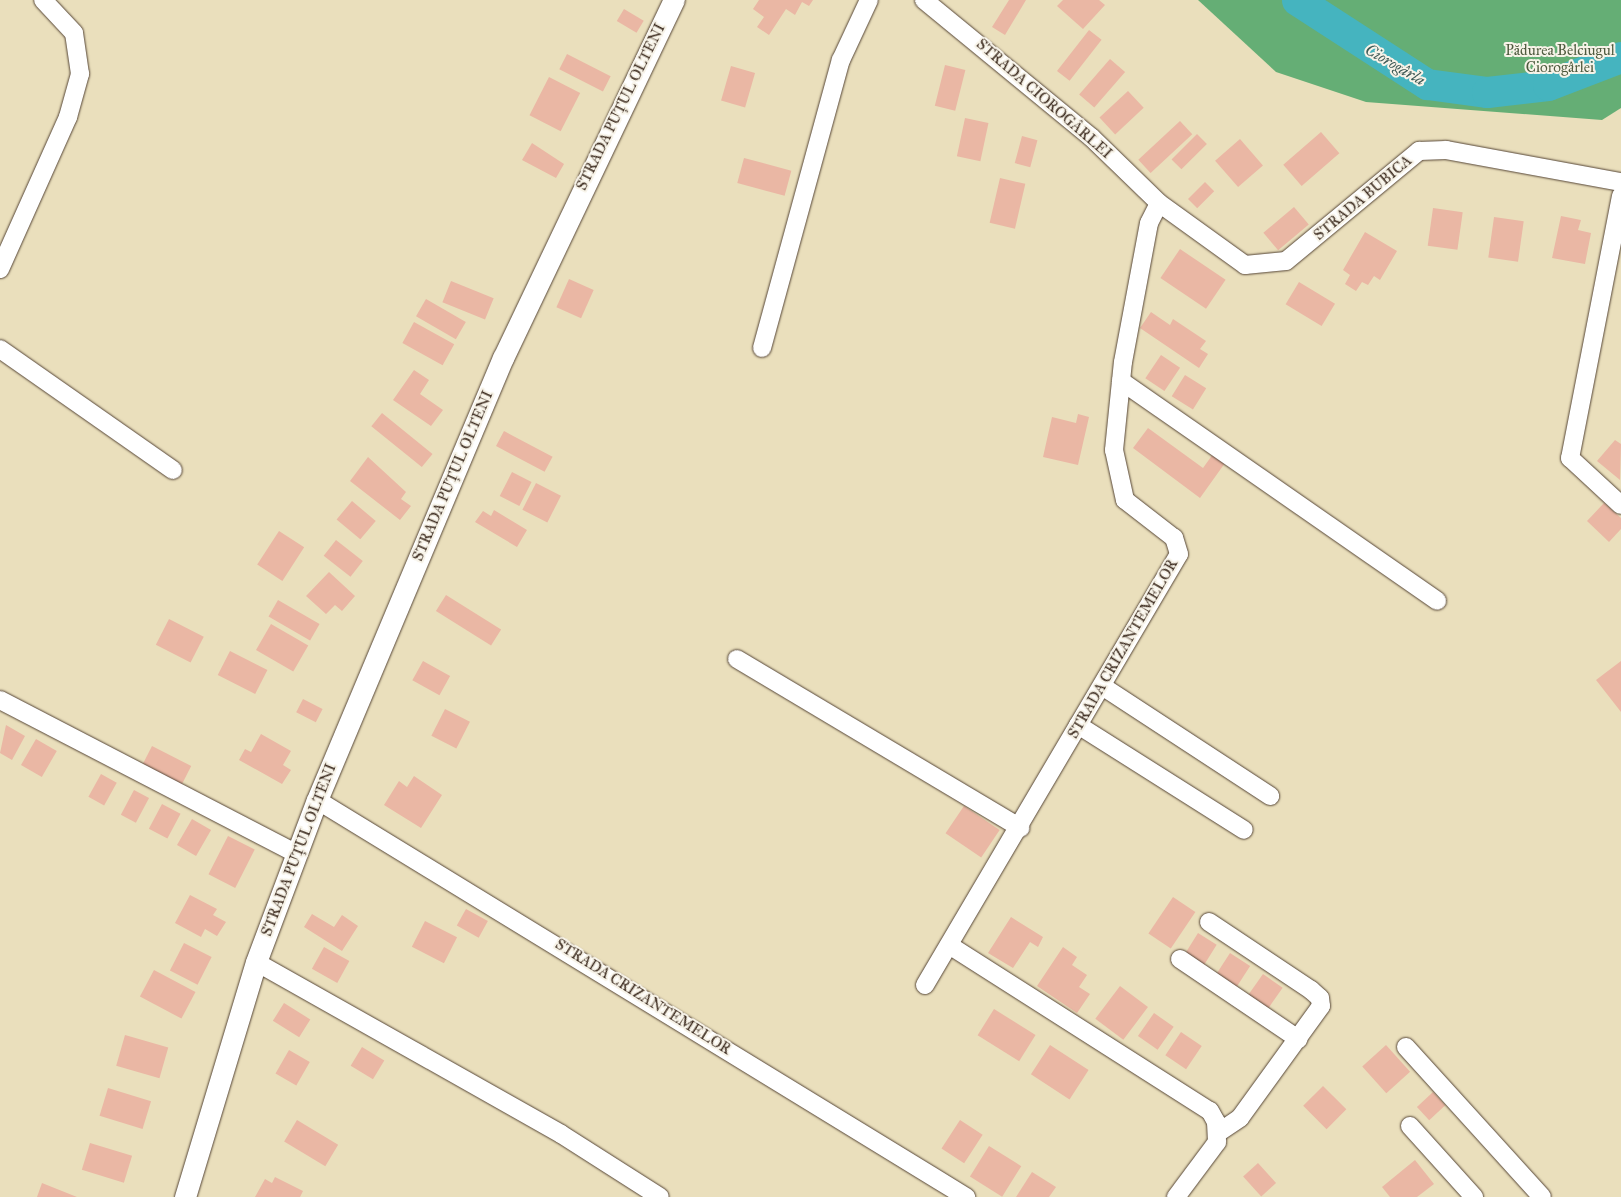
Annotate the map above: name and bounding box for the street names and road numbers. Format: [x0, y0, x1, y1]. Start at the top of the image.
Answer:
street label: STRADA PUȚUL OLTENI [573, 21, 669, 193]
street label: STRADA CIOROGÂRLEI [973, 35, 1115, 163]
street label: STRADA BUBICA [1310, 152, 1416, 244]
street label: STRADA PUȚUL OLTENI [409, 388, 497, 564]
street label: STRADA CRIZANTEMELOR [1064, 556, 1182, 742]
street label: STRADA PUȚUL OLTENI [258, 761, 340, 939]
street label: STRADA CRIZANTEMELOR [552, 935, 734, 1059]

